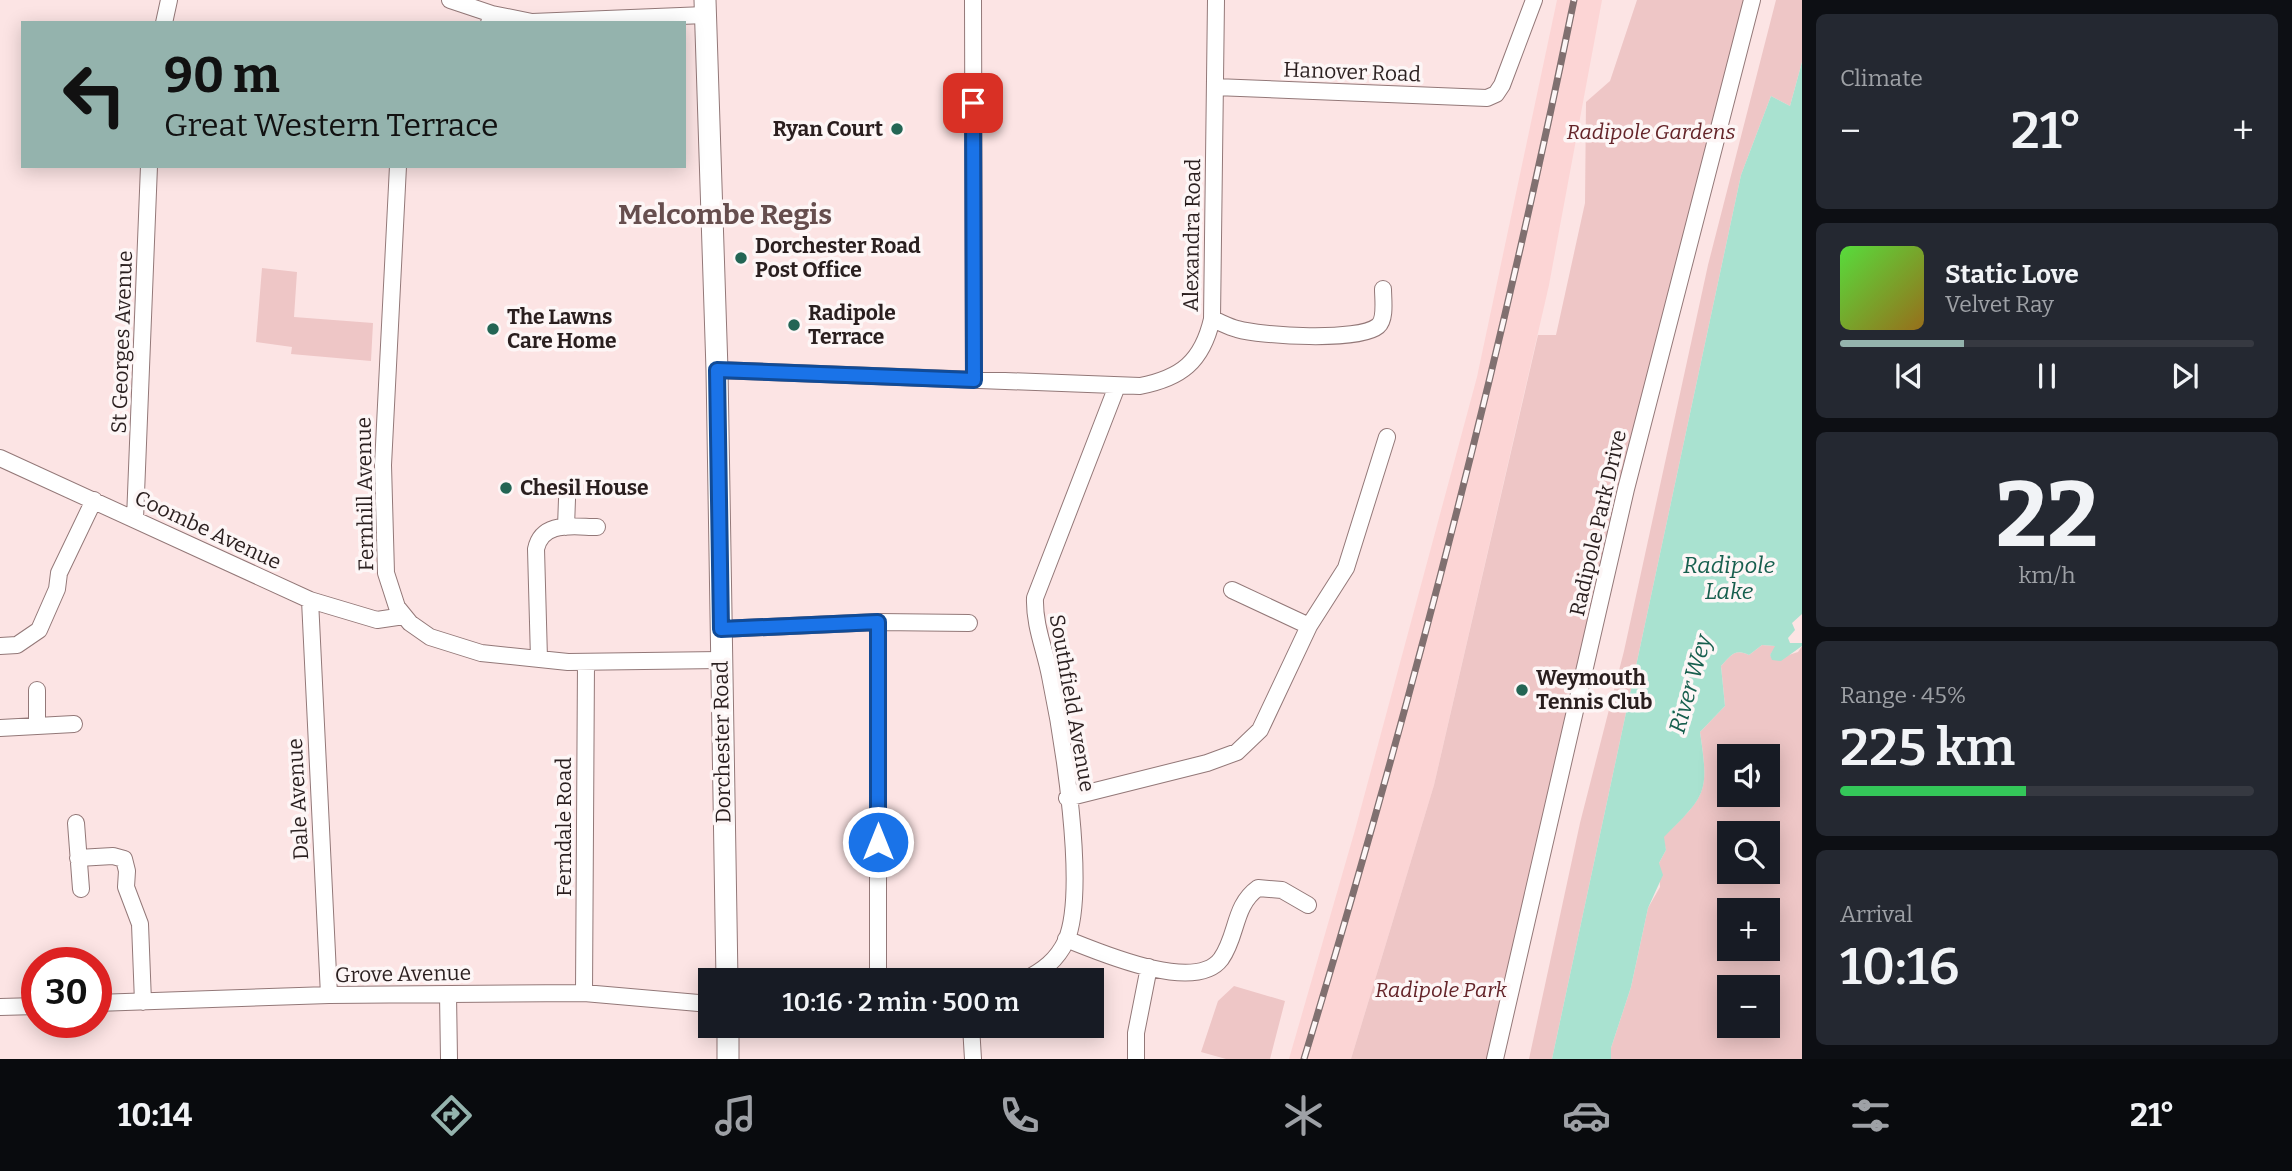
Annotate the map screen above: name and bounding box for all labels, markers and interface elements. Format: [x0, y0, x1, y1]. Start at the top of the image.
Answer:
text: 90 m [164, 46, 280, 105]
icon: left [49, 49, 140, 140]
street label: Hanover Road [1283, 57, 1421, 87]
text: Climate [1840, 64, 1923, 92]
pin [943, 73, 1003, 133]
icon: arrive [954, 84, 992, 122]
text: 21° [2011, 99, 2082, 162]
text: Great Western Terrace [164, 106, 499, 144]
text: − [1840, 108, 1861, 154]
text: + [2232, 108, 2254, 154]
place label: Ryan Court [773, 116, 884, 142]
park label: Radipole Gardens [1566, 119, 1736, 145]
marker: Ryan Court [889, 121, 905, 137]
street label: Alexandra Road [1178, 158, 1206, 312]
district label: Melcombe Regis [618, 198, 832, 231]
place label: Dorchester Road Post Office [755, 233, 921, 283]
street label: St Georges Avenue [106, 250, 138, 434]
marker: Dorchester Road Post Office [733, 250, 749, 266]
text: Static Love [1945, 259, 2079, 290]
text: Velvet Ray [1945, 290, 2054, 318]
place label: Radipole Terrace [808, 300, 896, 350]
place label: The Lawns Care Home [507, 304, 617, 354]
marker: Radipole Terrace [786, 317, 802, 333]
marker: The Lawns Care Home [485, 321, 501, 337]
icon: previous [1890, 357, 1928, 395]
icon: pause [2028, 357, 2066, 395]
icon: next [2166, 357, 2204, 395]
street label: Fernhill Avenue [351, 417, 379, 571]
street label: Radipole Park Drive [1564, 427, 1632, 619]
text: 22 [1996, 461, 2098, 570]
place label: Chesil House [520, 475, 649, 501]
marker: Chesil House [498, 480, 514, 496]
street label: Coombe Avenue [131, 485, 285, 575]
water label: Radipole Lake [1683, 551, 1775, 605]
text: km/h [2019, 561, 2075, 589]
street label: Southfield Avenue [1044, 612, 1100, 794]
water label: River Wey [1663, 630, 1718, 736]
street label: Dorchester Road [708, 661, 736, 823]
place label: Weymouth Tennis Club [1536, 665, 1652, 715]
text: Range · 45% [1840, 681, 1966, 709]
marker: Weymouth Tennis Club [1514, 682, 1530, 698]
text: 225 km [1840, 716, 2015, 779]
street label: Dale Avenue [282, 738, 314, 860]
map controls [1717, 744, 1780, 1038]
button: sound [1717, 744, 1780, 807]
street label: Ferndale Road [551, 757, 577, 897]
position arrow [841, 805, 915, 879]
button: search [1717, 821, 1780, 884]
button: + [1717, 898, 1780, 961]
text: Arrival [1840, 900, 1913, 928]
text: 10:16 [1840, 935, 1960, 998]
speed limit sign: 30 [21, 947, 112, 1038]
street label: Grove Avenue [335, 960, 471, 988]
button: − [1717, 975, 1780, 1038]
park label: Radipole Park [1375, 977, 1508, 1003]
text: 10:16 · 2 min · 500 m [783, 987, 1019, 1018]
icon: directions [427, 1091, 476, 1140]
icon: music [711, 1091, 760, 1140]
icon: phone [995, 1091, 1044, 1140]
icon: climate [1279, 1091, 1328, 1140]
icon: car [1562, 1091, 1611, 1140]
icon: filters [1846, 1091, 1895, 1140]
text: 10:14 [117, 1096, 192, 1134]
text: 21° [2130, 1096, 2175, 1134]

